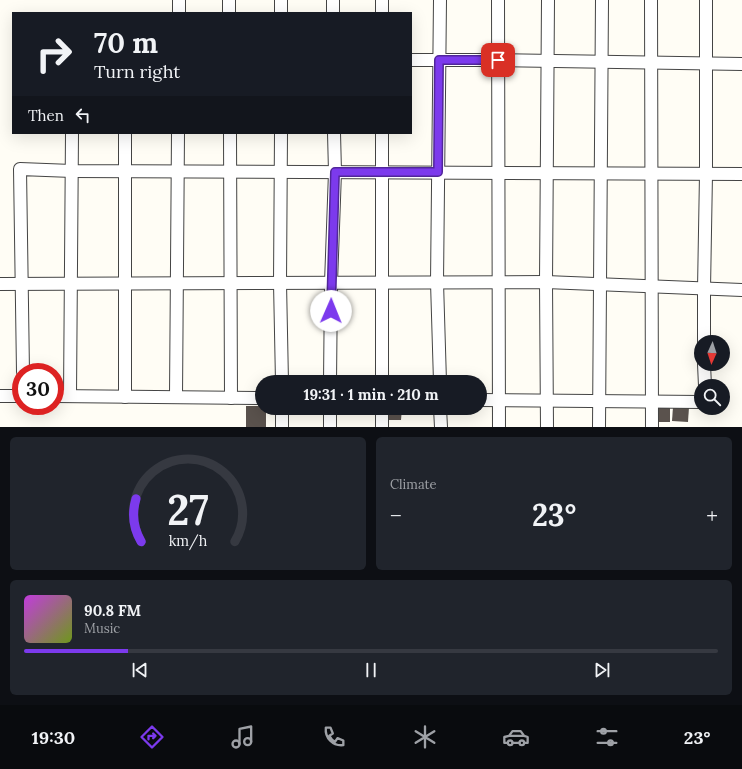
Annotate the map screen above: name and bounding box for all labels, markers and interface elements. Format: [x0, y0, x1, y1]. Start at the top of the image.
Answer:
text: 70 m [94, 25, 158, 61]
icon: right [28, 28, 80, 80]
pin [481, 43, 515, 77]
icon: arrive [487, 49, 509, 71]
text: Turn right [94, 60, 180, 83]
icon: left [72, 104, 94, 126]
text: Then [28, 106, 64, 125]
position arrow [310, 290, 352, 332]
north arrow [694, 335, 730, 371]
map controls [694, 335, 730, 415]
speed limit sign: 30 [12, 363, 64, 415]
button: search [694, 379, 730, 415]
text: 19:31 · 1 min · 210 m [303, 385, 439, 404]
text: Climate [390, 476, 437, 493]
text: 27 [167, 482, 209, 535]
text: 23° [532, 496, 576, 534]
text: − [390, 501, 402, 529]
text: + [706, 501, 718, 529]
text: km/h [169, 531, 208, 550]
text: 90.8 FM [84, 601, 141, 620]
text: Music [84, 620, 120, 637]
icon: previous [129, 659, 151, 681]
icon: pause [360, 659, 382, 681]
icon: next [591, 659, 613, 681]
icon: directions [138, 723, 166, 751]
icon: music [229, 723, 257, 751]
icon: phone [320, 723, 348, 751]
icon: climate [411, 723, 439, 751]
icon: car [502, 723, 530, 751]
icon: filters [593, 723, 621, 751]
text: 19:30 [31, 726, 75, 749]
text: 23° [684, 726, 710, 749]

